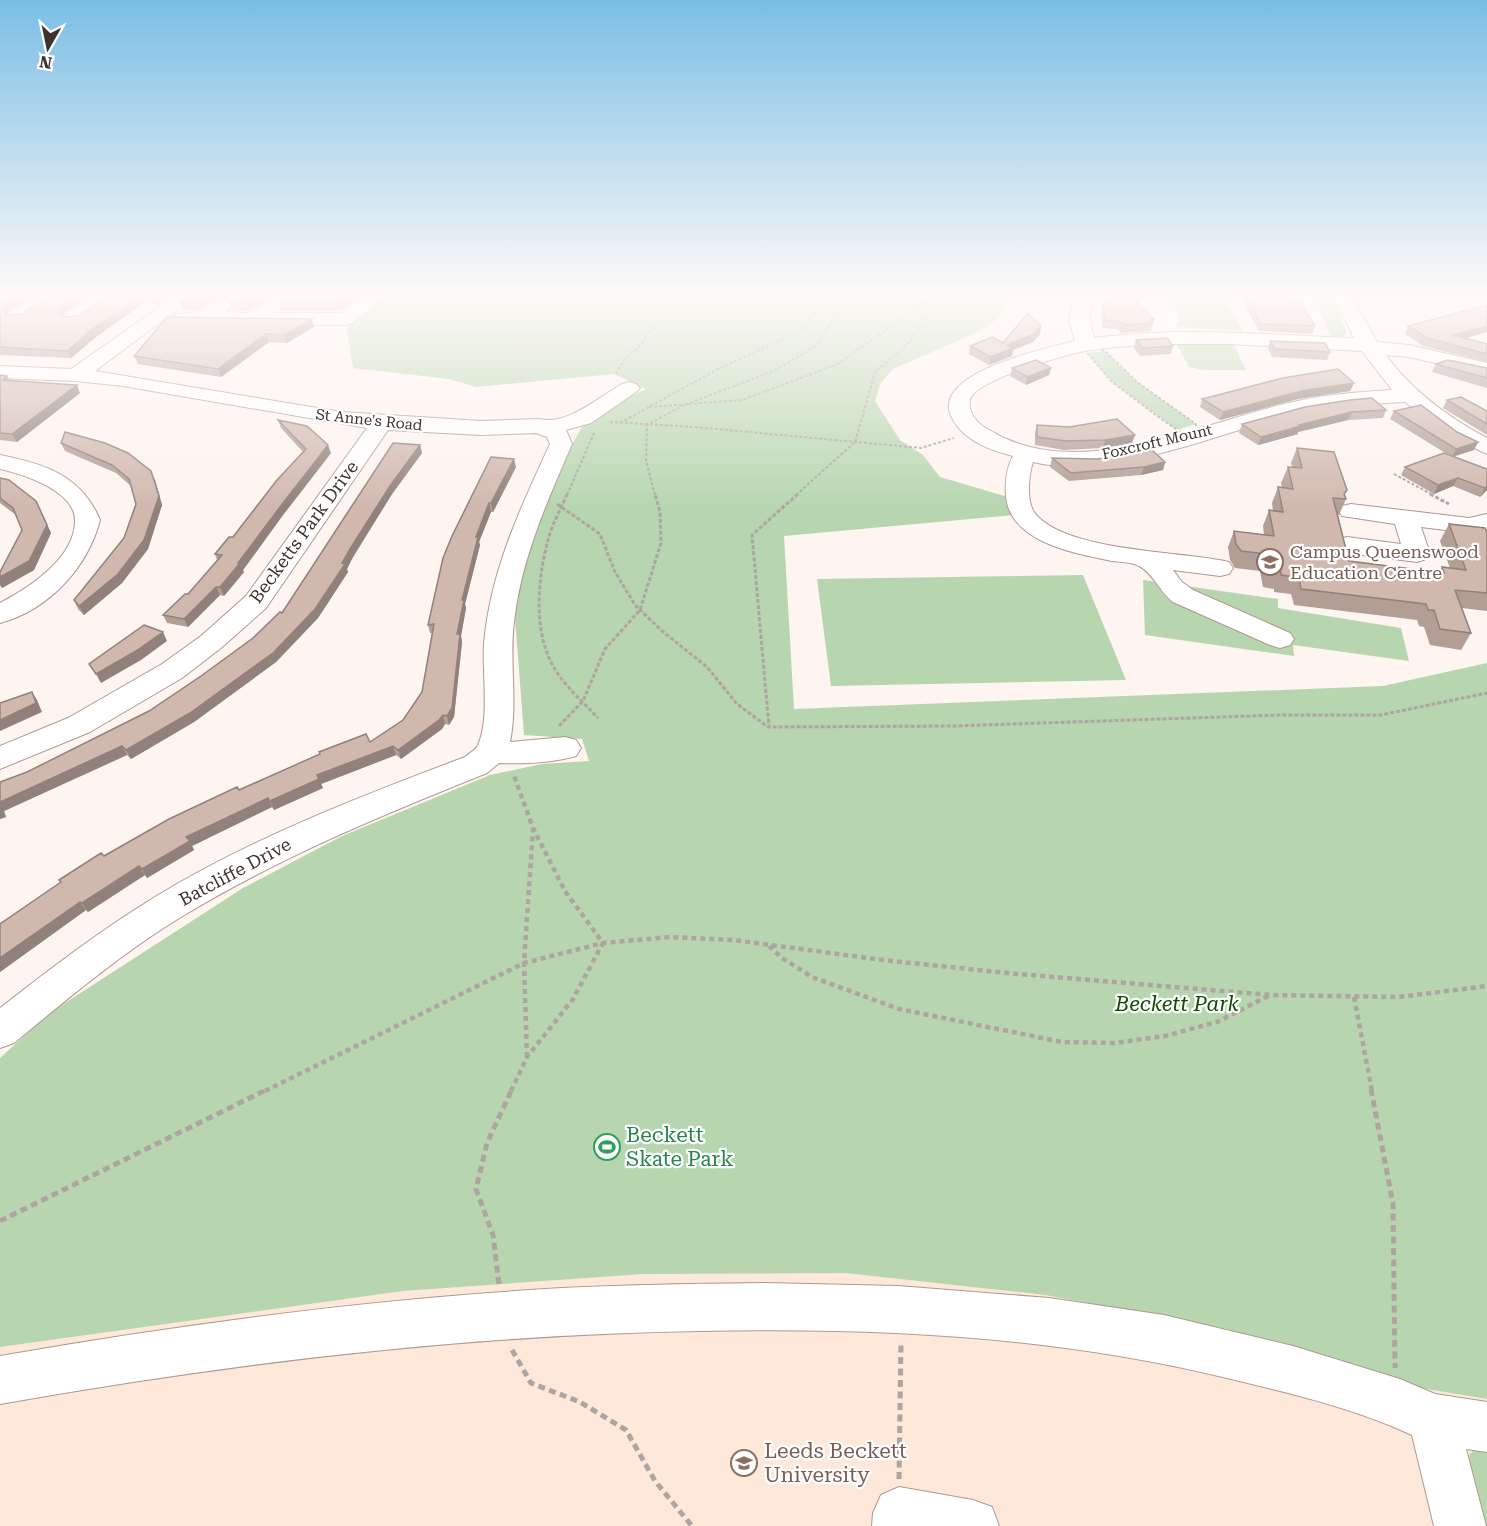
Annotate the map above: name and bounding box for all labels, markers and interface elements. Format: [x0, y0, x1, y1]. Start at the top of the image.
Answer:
north arrow [18, 18, 78, 78]
text: N [38, 52, 53, 73]
street label: St Anne's Road [315, 405, 424, 435]
street label: Foxcroft Mount [1100, 420, 1214, 463]
street label: Becketts Park Drive [245, 456, 362, 607]
place label: Campus Queenswood Education Centre [1290, 541, 1479, 583]
school or university icon: Campus Queenswood Education Centre [1255, 547, 1285, 577]
street label: Batcliffe Drive [175, 833, 294, 910]
park label: Beckett Park [1114, 992, 1240, 1016]
place label: Beckett Skate Park [626, 1123, 734, 1171]
sports icon: Beckett Skate Park [592, 1132, 622, 1162]
place label: Leeds Beckett University [764, 1439, 907, 1487]
school or university icon: Leeds Beckett University [729, 1448, 759, 1478]

